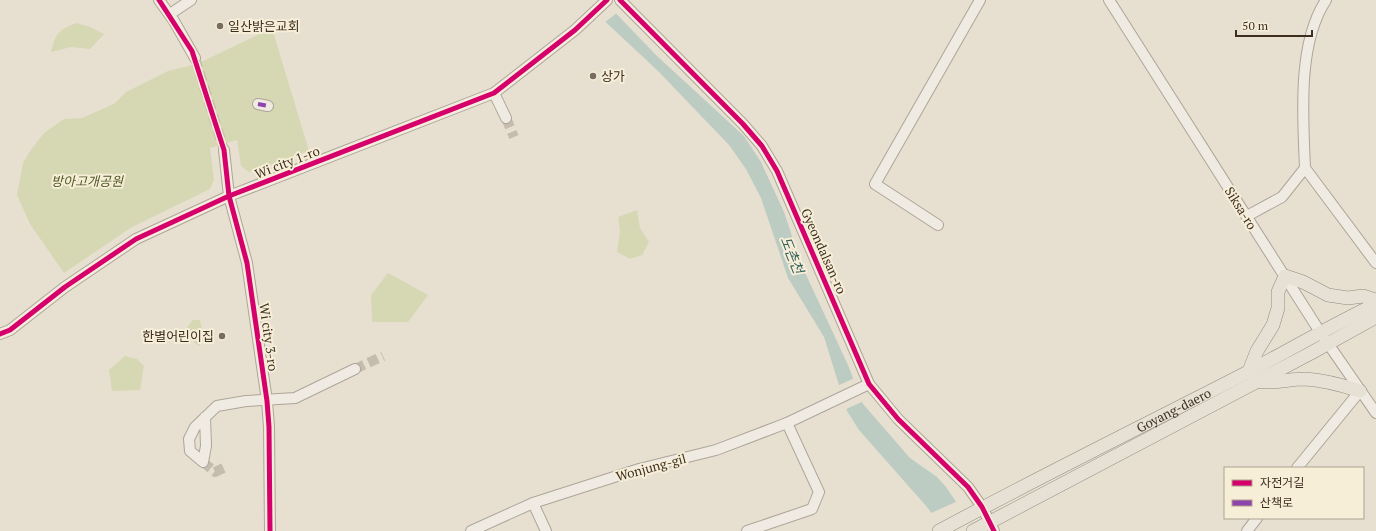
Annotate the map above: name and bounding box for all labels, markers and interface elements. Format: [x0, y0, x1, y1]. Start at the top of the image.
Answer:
scale bar [1236, 12, 1312, 38]
place label: 일산밝은교회 [228, 17, 300, 35]
text: 50 m [1242, 18, 1269, 33]
marker: 일산밝은교회 [215, 21, 225, 31]
place label: 상가 [601, 67, 625, 85]
marker: 상가 [588, 71, 598, 81]
street label: Wi city 1-ro [252, 141, 322, 183]
park label: 방아고개공원 [51, 172, 124, 190]
street label: Siksa-ro [1221, 183, 1261, 233]
street label: Gyeondalsan-ro [797, 205, 851, 297]
water label: 도촌천 [776, 233, 809, 277]
street label: Wi city 3-ro [255, 302, 283, 372]
place label: 한별어린이집 [142, 327, 214, 345]
marker: 한별어린이집 [217, 331, 227, 341]
street label: Goyang-daero [1133, 383, 1214, 436]
street label: Wonjung-gil [614, 449, 688, 485]
legend [1224, 467, 1364, 519]
text: 자전거길 [1260, 475, 1304, 490]
text: 산책로 [1260, 495, 1293, 510]

